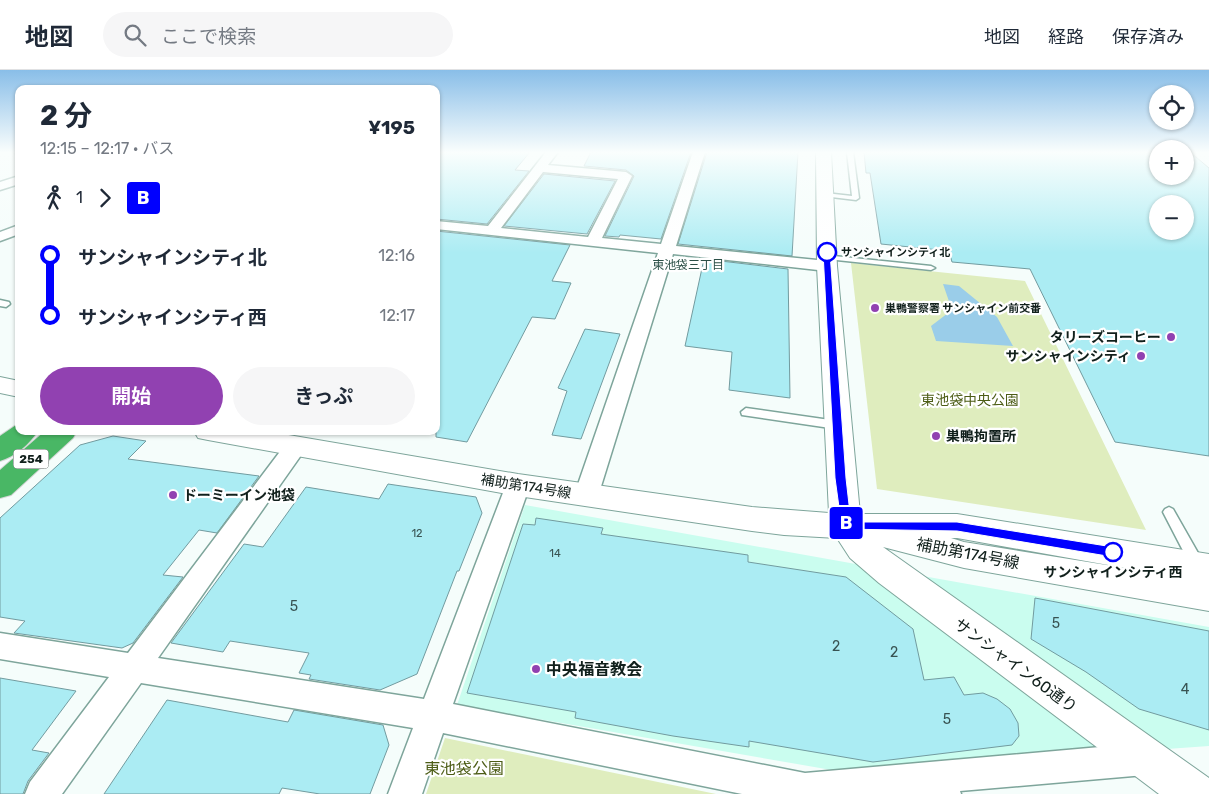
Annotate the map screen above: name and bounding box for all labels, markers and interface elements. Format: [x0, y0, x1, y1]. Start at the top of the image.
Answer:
search box [103, 12, 453, 57]
icon: search [121, 21, 149, 49]
text: 地図 [25, 23, 73, 51]
text: ここで検索 [161, 25, 256, 48]
text: 地図 [984, 26, 1020, 48]
text: 経路 [1048, 26, 1084, 48]
text: 保存済み [1112, 26, 1184, 48]
map controls [1149, 85, 1194, 240]
button: locate [1149, 85, 1194, 130]
text: 2 分 [40, 99, 92, 132]
text: ¥195 [368, 116, 415, 139]
text: 12:15 – 12:17 · バス [40, 139, 174, 158]
button: + [1149, 140, 1194, 185]
icon: walk [40, 184, 68, 212]
icon: forward [91, 184, 119, 212]
text: B [137, 187, 150, 209]
text: 1 [76, 188, 83, 207]
button: − [1149, 195, 1194, 240]
marker: サンシャインシティ北 [817, 242, 837, 262]
text: サンシャインシティ北 [78, 246, 267, 269]
text: 12:16 [378, 246, 415, 265]
place label: サンシャインシティ北 [841, 246, 950, 259]
district label: 東池袋三丁目 [652, 258, 724, 272]
marker: 巣鴨警察署 サンシャイン前交番 [869, 302, 881, 314]
place label: 巣鴨警察署 サンシャイン前交番 [885, 302, 1041, 315]
text: サンシャインシティ西 [78, 306, 267, 329]
text: 12:17 [380, 306, 415, 325]
place label: タリーズコーヒー [1050, 329, 1161, 346]
marker: タリーズコーヒー [1165, 331, 1177, 343]
place label: サンシャインシティ [1006, 348, 1131, 365]
marker: サンシャインシティ [1135, 350, 1147, 362]
button: 開始 [40, 367, 223, 425]
button: きっぷ [233, 367, 415, 425]
park label: 東池袋中央公園 [921, 392, 1019, 409]
place label: 巣鴨拘置所 [946, 428, 1016, 445]
marker: 巣鴨拘置所 [930, 430, 942, 442]
road number: 254 [14, 449, 48, 468]
street label: 補助第174号線 [479, 471, 572, 502]
place label: ドーミーイン池袋 [183, 487, 295, 504]
marker: ドーミーイン池袋 [167, 489, 179, 501]
line badge: B [830, 507, 862, 539]
text: B [840, 512, 852, 534]
house number: 12 [411, 527, 423, 540]
street label: 補助第174号線 [915, 534, 1021, 573]
marker: サンシャインシティ西 [1103, 542, 1123, 562]
house number: 14 [549, 547, 561, 560]
place label: サンシャインシティ西 [1043, 564, 1183, 581]
house number: 5 [290, 598, 298, 615]
street label: サンシャイン60通り [950, 614, 1081, 717]
house number: 5 [1052, 615, 1060, 632]
house number: 2 [832, 638, 840, 655]
house number: 2 [890, 644, 898, 661]
place label: 中央福音教会 [546, 660, 642, 679]
marker: 中央福音教会 [530, 663, 542, 675]
house number: 4 [1181, 681, 1190, 698]
house number: 5 [943, 711, 951, 728]
park label: 東池袋公園 [424, 759, 504, 778]

